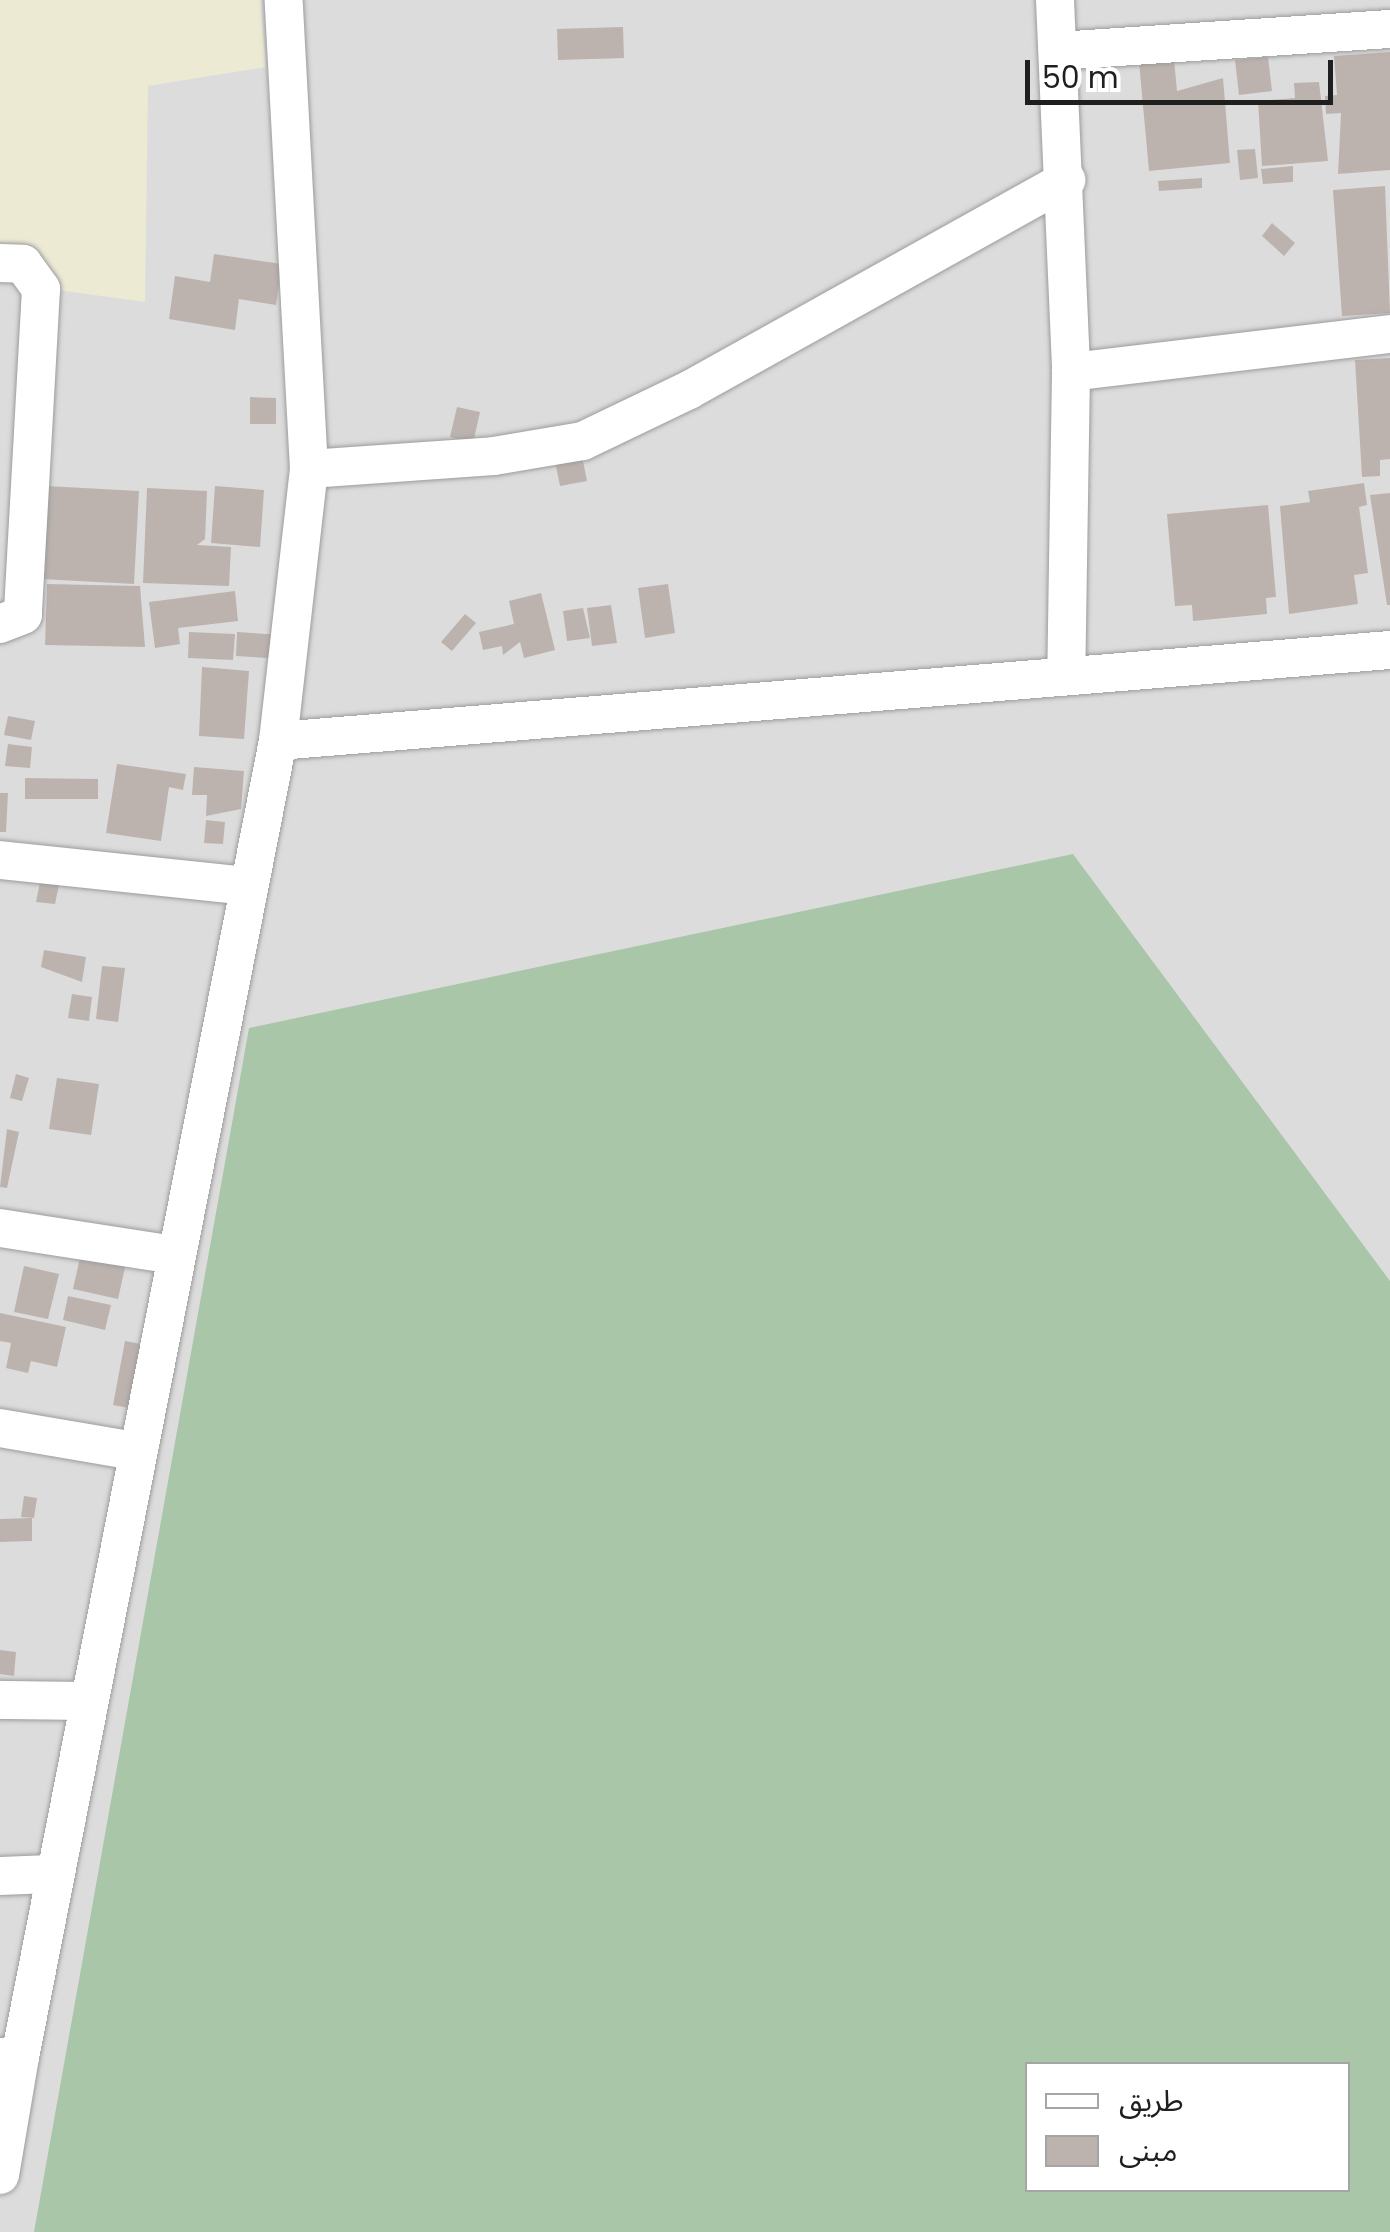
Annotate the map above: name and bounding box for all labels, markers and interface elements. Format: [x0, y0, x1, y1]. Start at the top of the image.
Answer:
scale bar [1030, 40, 1338, 102]
text: 50 m [1042, 56, 1119, 99]
legend [1025, 2062, 1350, 2192]
text: طريق [1119, 2079, 1184, 2122]
text: مبنى [1119, 2129, 1177, 2172]

